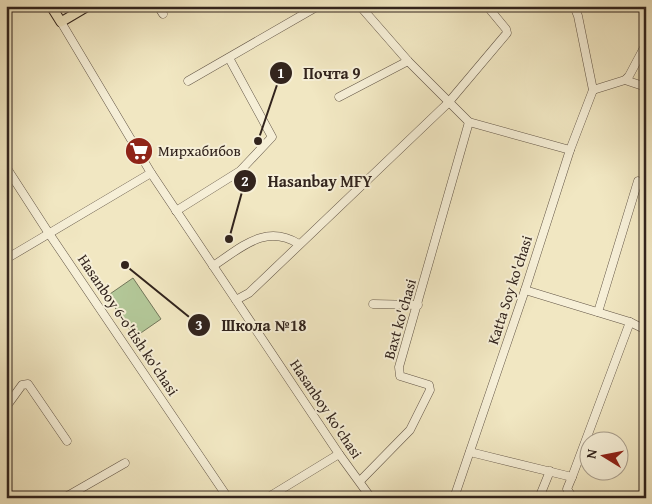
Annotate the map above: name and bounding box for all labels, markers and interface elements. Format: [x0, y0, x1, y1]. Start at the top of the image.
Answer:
callout: Почта 9 [268, 58, 371, 89]
text: Почта 9 [303, 61, 361, 85]
text: 1 [277, 62, 285, 83]
supermarket icon: Мирхабибов [124, 136, 154, 166]
place label: Мирхабибов [158, 140, 241, 161]
callout: Hasanbay MFY [232, 166, 382, 197]
text: Hasanbay MFY [268, 169, 372, 193]
text: 2 [241, 170, 249, 191]
street label: Katta Soy ko'chasi [482, 233, 537, 347]
street label: Hasanboy 6-o'tish ko'chasi [73, 250, 184, 400]
street label: Baxt ko'chasi [378, 276, 421, 362]
callout: Школа №18 [187, 310, 317, 341]
text: Школа №18 [222, 313, 307, 337]
text: 3 [195, 314, 203, 335]
street label: Hasanboy ko'chasi [285, 355, 367, 463]
north arrow [580, 432, 630, 482]
text: N [581, 447, 602, 460]

